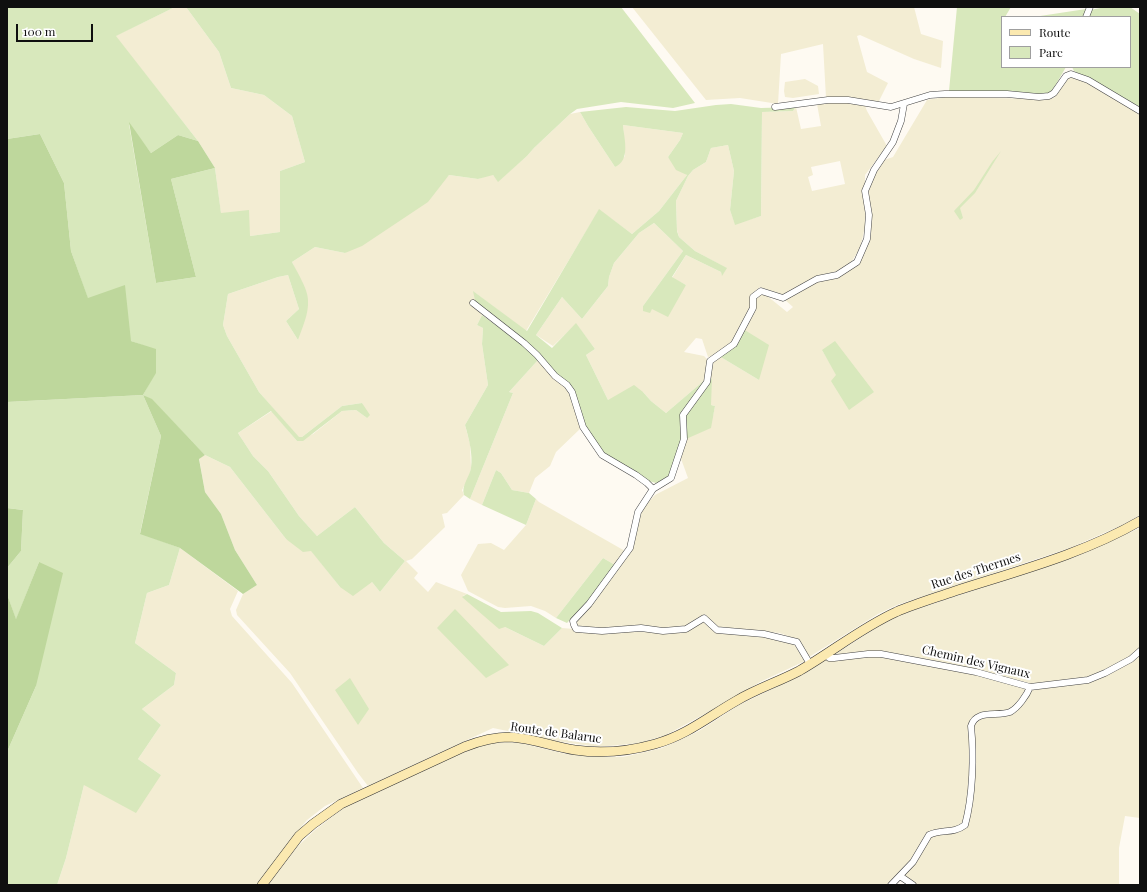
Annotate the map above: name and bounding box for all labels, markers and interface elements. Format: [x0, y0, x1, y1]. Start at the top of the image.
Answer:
scale bar [18, 16, 95, 42]
legend [1001, 16, 1131, 68]
text: 100 m [23, 23, 55, 39]
text: Route [1039, 24, 1071, 40]
text: Parc [1039, 44, 1063, 60]
street label: Rue des Thermes [929, 550, 1023, 592]
street label: Chemin des Vignaux [921, 643, 1031, 681]
street label: Route de Balaruc [510, 719, 602, 747]

